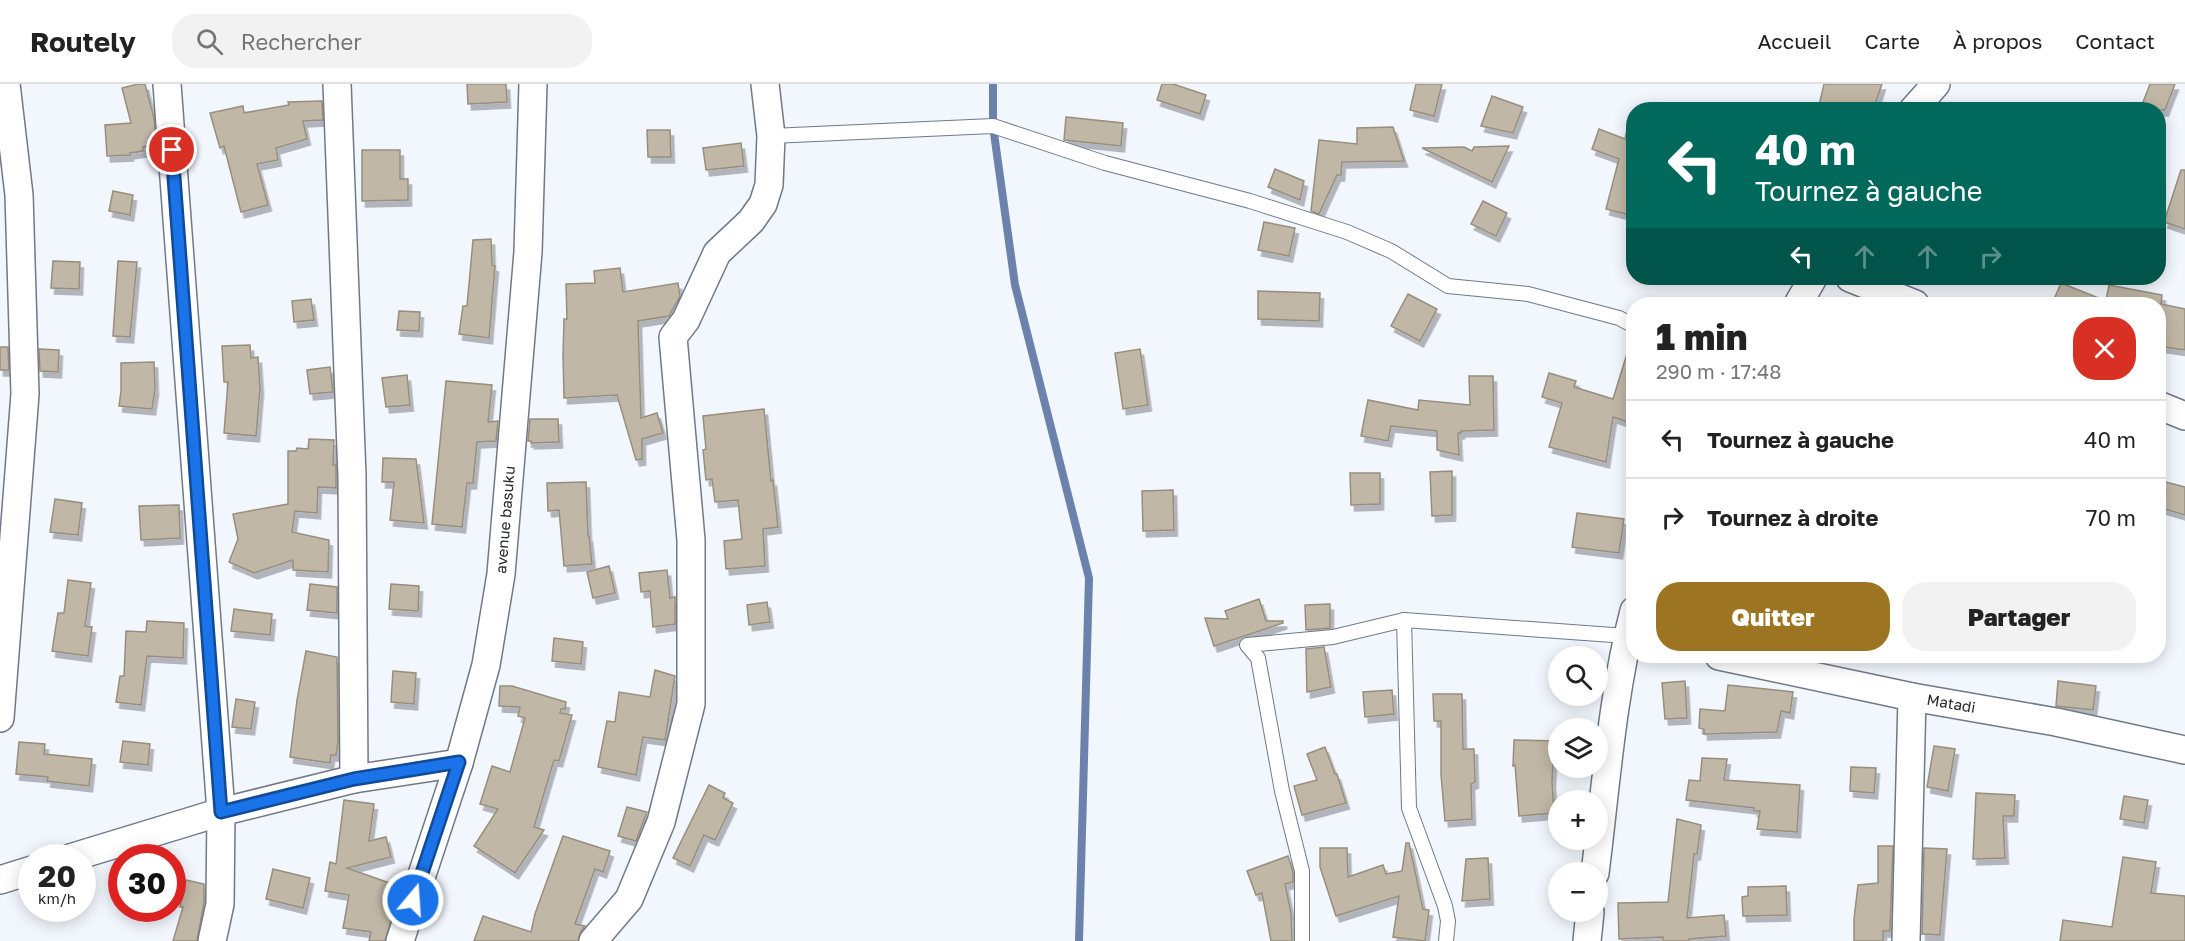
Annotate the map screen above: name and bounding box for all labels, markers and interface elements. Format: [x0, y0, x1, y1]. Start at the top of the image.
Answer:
search box [172, 14, 592, 68]
text: Routely [30, 25, 136, 58]
icon: search [193, 25, 226, 58]
text: Rechercher [241, 28, 362, 55]
text: Accueil [1758, 28, 1831, 54]
text: Carte [1864, 28, 1920, 54]
text: À propos [1953, 28, 2042, 54]
text: Contact [2075, 28, 2155, 54]
pin [146, 124, 197, 175]
text: 40 m [1755, 124, 1856, 174]
icon: left [1656, 126, 1734, 204]
icon: arrive [155, 133, 188, 166]
text: Tournez à gauche [1755, 175, 1982, 207]
icon: left [1785, 240, 1818, 273]
icon: ahead [1848, 240, 1881, 273]
icon: ahead [1911, 240, 1944, 273]
icon: right [1974, 240, 2007, 273]
text: 1 min [1656, 315, 1747, 358]
button: close [2073, 317, 2136, 380]
text: 290 m · 17:48 [1656, 359, 1782, 383]
icon: left [1656, 423, 1689, 456]
text: Tournez à gauche [1707, 426, 1894, 453]
text: 40 m [2084, 426, 2136, 453]
street label: avenue basuku [491, 465, 518, 574]
icon: right [1656, 501, 1689, 534]
text: Tournez à droite [1707, 504, 1878, 531]
text: 70 m [2086, 504, 2136, 531]
button: Quitter [1656, 582, 1890, 651]
button: Partager [1902, 582, 2136, 651]
map controls [1548, 646, 1608, 922]
button: search [1548, 646, 1608, 706]
street label: Matadi [1926, 690, 1977, 716]
button: layers [1548, 718, 1608, 778]
button: + [1548, 790, 1608, 850]
speed limit sign: 30 [108, 844, 186, 922]
text: 20 [38, 858, 76, 894]
button: − [1548, 862, 1608, 922]
position arrow [381, 868, 445, 932]
text: km/h [38, 889, 76, 907]

